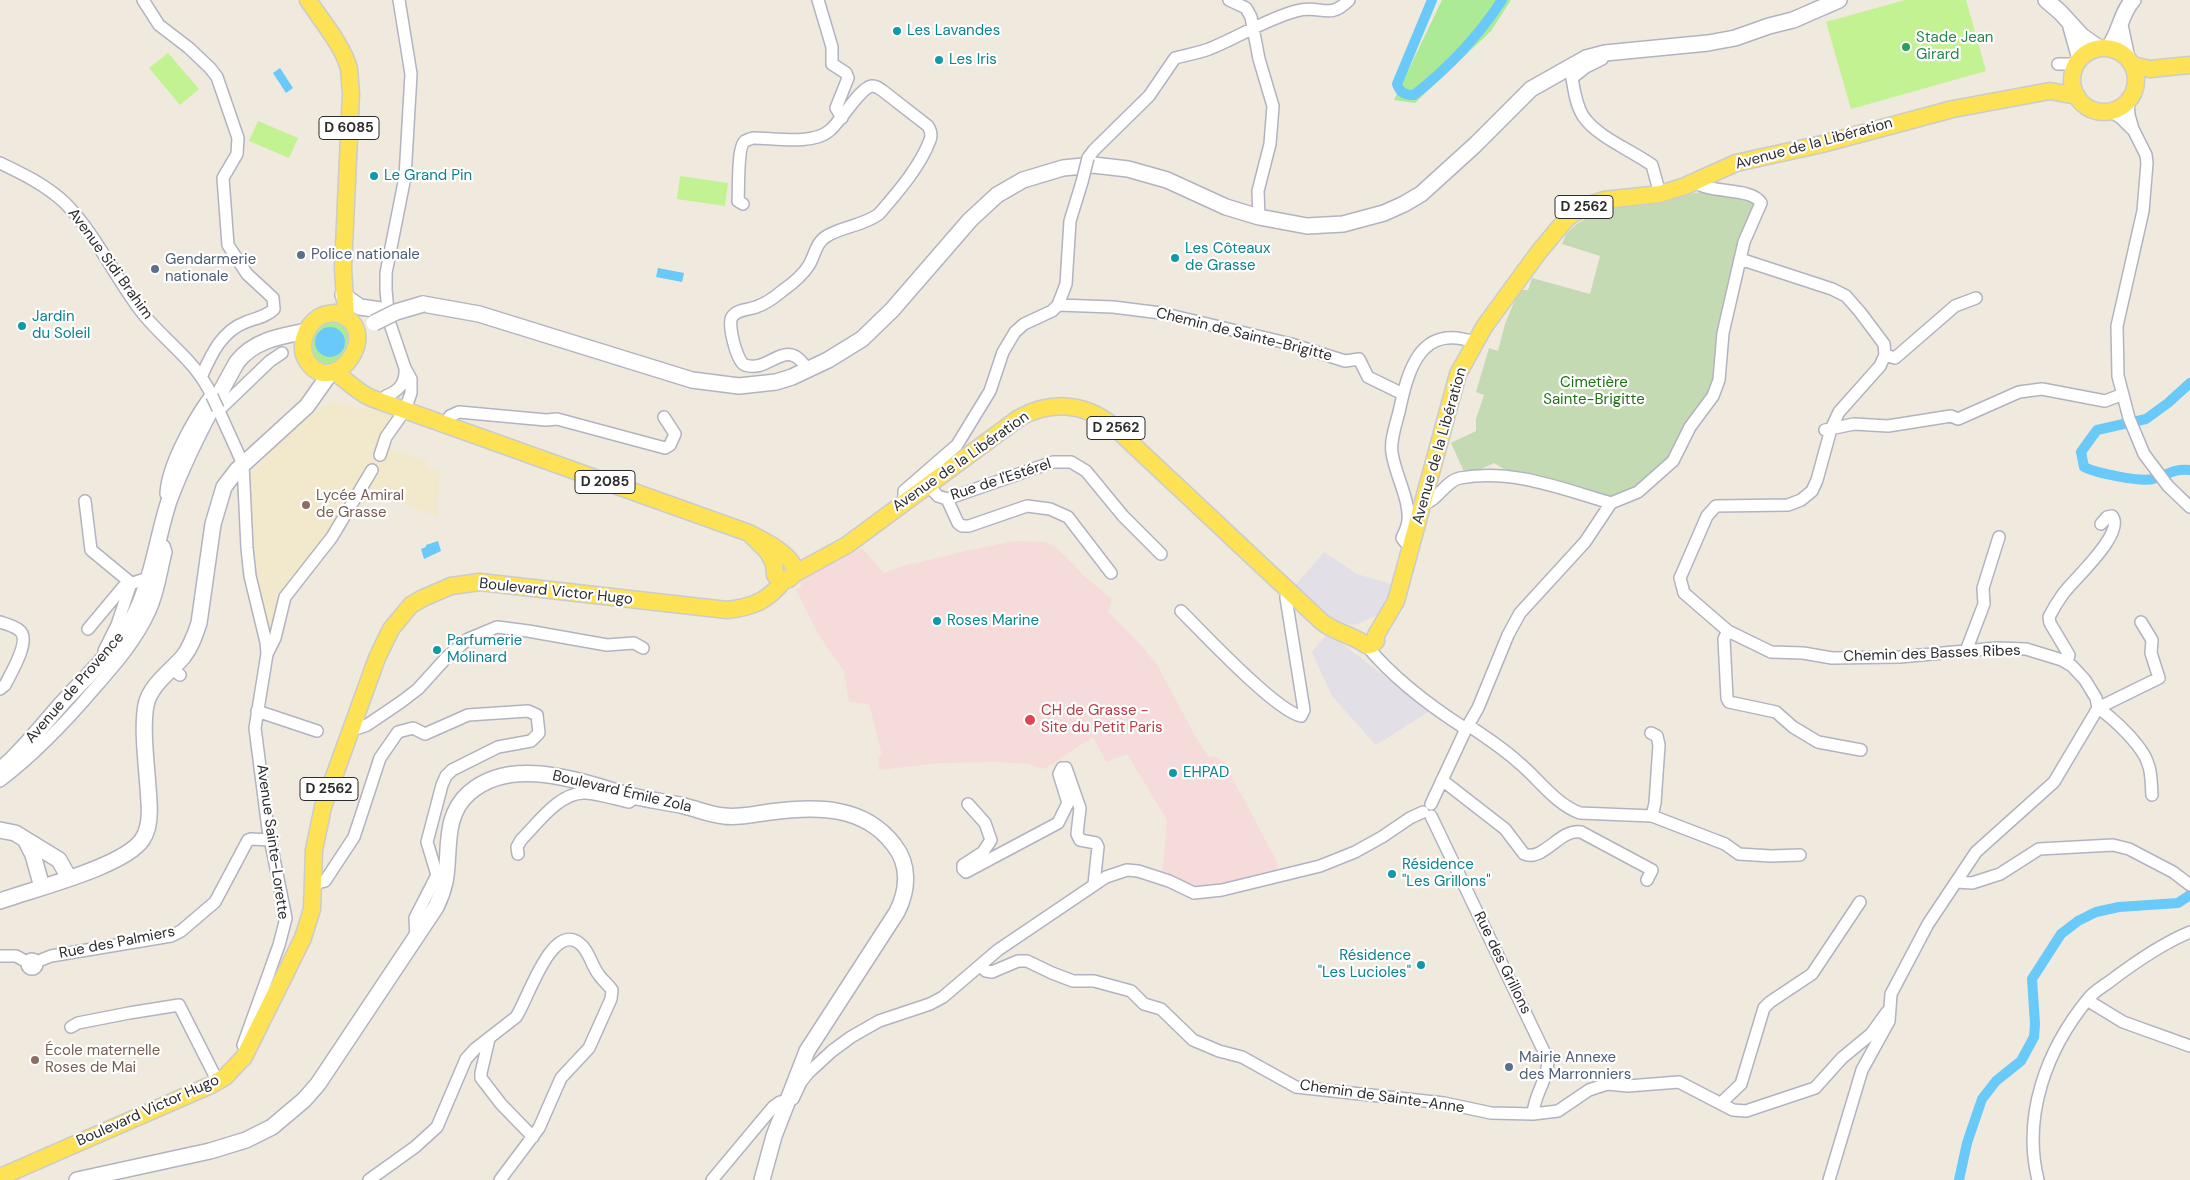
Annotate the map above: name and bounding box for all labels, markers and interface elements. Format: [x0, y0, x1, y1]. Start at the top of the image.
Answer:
place label: Les Lavandes [907, 22, 1000, 40]
marker: Les Lavandes [891, 25, 903, 37]
place label: Stade Jean Girard [1916, 29, 1993, 64]
marker: Stade Jean Girard [1900, 41, 1912, 53]
place label: Les Iris [949, 51, 997, 69]
marker: Les Iris [933, 54, 945, 66]
street label: Avenue de la Libération [1733, 114, 1895, 174]
road number: D 6085 [319, 116, 379, 140]
place label: Le Grand Pin [384, 167, 472, 185]
marker: Le Grand Pin [368, 170, 380, 182]
road number: D 2562 [1555, 196, 1613, 218]
street label: Avenue Sidi Brahim [64, 205, 156, 323]
place label: Les Côteaux de Grasse [1185, 240, 1270, 275]
place label: Police nationale [311, 246, 420, 264]
marker: Police nationale [295, 249, 307, 261]
place label: Gendarmerie nationale [165, 251, 256, 286]
marker: Les Côteaux de Grasse [1169, 252, 1181, 264]
marker: Gendarmerie nationale [149, 263, 161, 275]
street label: Chemin de Sainte-Brigitte [1154, 304, 1334, 366]
place label: Jardin du Soleil [32, 308, 90, 343]
marker: Jardin du Soleil [16, 320, 28, 332]
street label: Avenue de la Libération [1409, 366, 1471, 526]
park label: Cimetière Sainte-Brigitte [1543, 374, 1645, 409]
street label: Avenue de la Libération [889, 408, 1033, 516]
road number: D 2562 [1087, 416, 1145, 439]
street label: Rue de l'Estérel [948, 455, 1054, 505]
road number: D 2085 [575, 471, 635, 494]
place label: Lycée Amiral de Grasse [316, 487, 404, 522]
marker: Lycée Amiral de Grasse [300, 499, 312, 511]
street label: Boulevard Victor Hugo [478, 575, 634, 609]
place label: Roses Marine [947, 612, 1039, 630]
marker: Roses Marine [931, 615, 943, 627]
street label: Avenue de Provence [22, 629, 128, 747]
place label: Parfumerie Molinard [447, 632, 522, 667]
street label: Chemin des Basses Ribes [1843, 642, 2021, 666]
marker: Parfumerie Molinard [431, 644, 443, 656]
place label: CH de Grasse - Site du Petit Paris [1041, 702, 1163, 737]
marker: CH de Grasse - Site du Petit Paris [1023, 713, 1037, 727]
street label: Avenue Sainte-Lorette [252, 763, 292, 921]
place label: EHPAD [1183, 764, 1229, 782]
street label: Boulevard Émile Zola [551, 767, 693, 817]
marker: EHPAD [1167, 767, 1179, 779]
road number: D 2562 [300, 778, 358, 801]
place label: Résidence "Les Grillons" [1402, 856, 1491, 891]
marker: Résidence "Les Grillons" [1386, 868, 1398, 880]
street label: Rue des Grillons [1469, 909, 1535, 1017]
street label: Rue des Palmiers [57, 923, 177, 963]
place label: Résidence "Les Lucioles" [1318, 947, 1411, 982]
marker: Résidence "Les Lucioles" [1415, 959, 1427, 971]
place label: École maternelle Roses de Mai [45, 1042, 160, 1077]
place label: Mairie Annexe des Marronniers [1519, 1049, 1631, 1084]
marker: École maternelle Roses de Mai [29, 1054, 41, 1066]
marker: Mairie Annexe des Marronniers [1503, 1061, 1515, 1073]
street label: Boulevard Victor Hugo [74, 1071, 222, 1151]
street label: Chemin de Sainte-Anne [1299, 1077, 1465, 1117]

